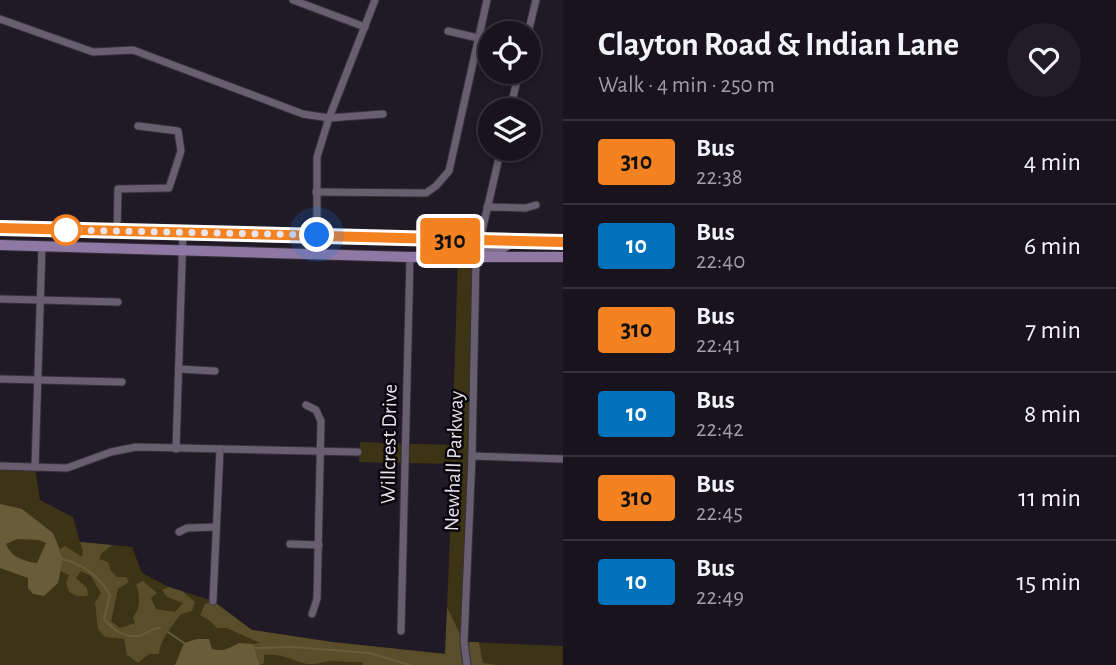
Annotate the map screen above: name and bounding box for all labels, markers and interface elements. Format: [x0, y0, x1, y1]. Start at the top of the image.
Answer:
map controls [478, 21, 541, 161]
button: locate [478, 21, 541, 84]
button: heart [1007, 23, 1081, 97]
text: Clayton Road & Indian Lane [598, 29, 959, 62]
text: Walk · 4 min · 250 m [598, 74, 775, 97]
button: layers [478, 98, 541, 161]
text: Bus [696, 135, 735, 161]
text: 4 min [1024, 149, 1081, 175]
text: 310 [621, 150, 652, 174]
text: 22:38 [696, 166, 743, 189]
unlabelled marker [51, 215, 81, 245]
your location [299, 217, 334, 252]
line badge: 310 [410, 218, 490, 264]
text: Bus [696, 219, 735, 245]
text: 310 [434, 229, 466, 253]
text: 6 min [1024, 233, 1081, 259]
text: 10 [626, 234, 647, 258]
text: 22:40 [696, 250, 745, 273]
text: Bus [696, 303, 735, 329]
text: 7 min [1025, 317, 1081, 343]
text: 310 [621, 318, 652, 342]
text: 22:41 [696, 334, 741, 357]
street label: Willcrest Drive [377, 384, 401, 504]
text: Bus [696, 387, 735, 413]
street label: Newhall Parkway [441, 390, 467, 532]
text: 8 min [1024, 401, 1081, 427]
text: 10 [626, 402, 647, 426]
text: 22:42 [696, 418, 744, 441]
text: Bus [696, 471, 735, 497]
text: 11 min [1018, 485, 1081, 511]
text: 310 [621, 486, 652, 510]
text: 22:45 [696, 502, 743, 525]
text: Bus [696, 555, 735, 581]
text: 15 min [1016, 569, 1081, 595]
text: 10 [626, 570, 647, 594]
text: 22:49 [696, 586, 744, 609]

